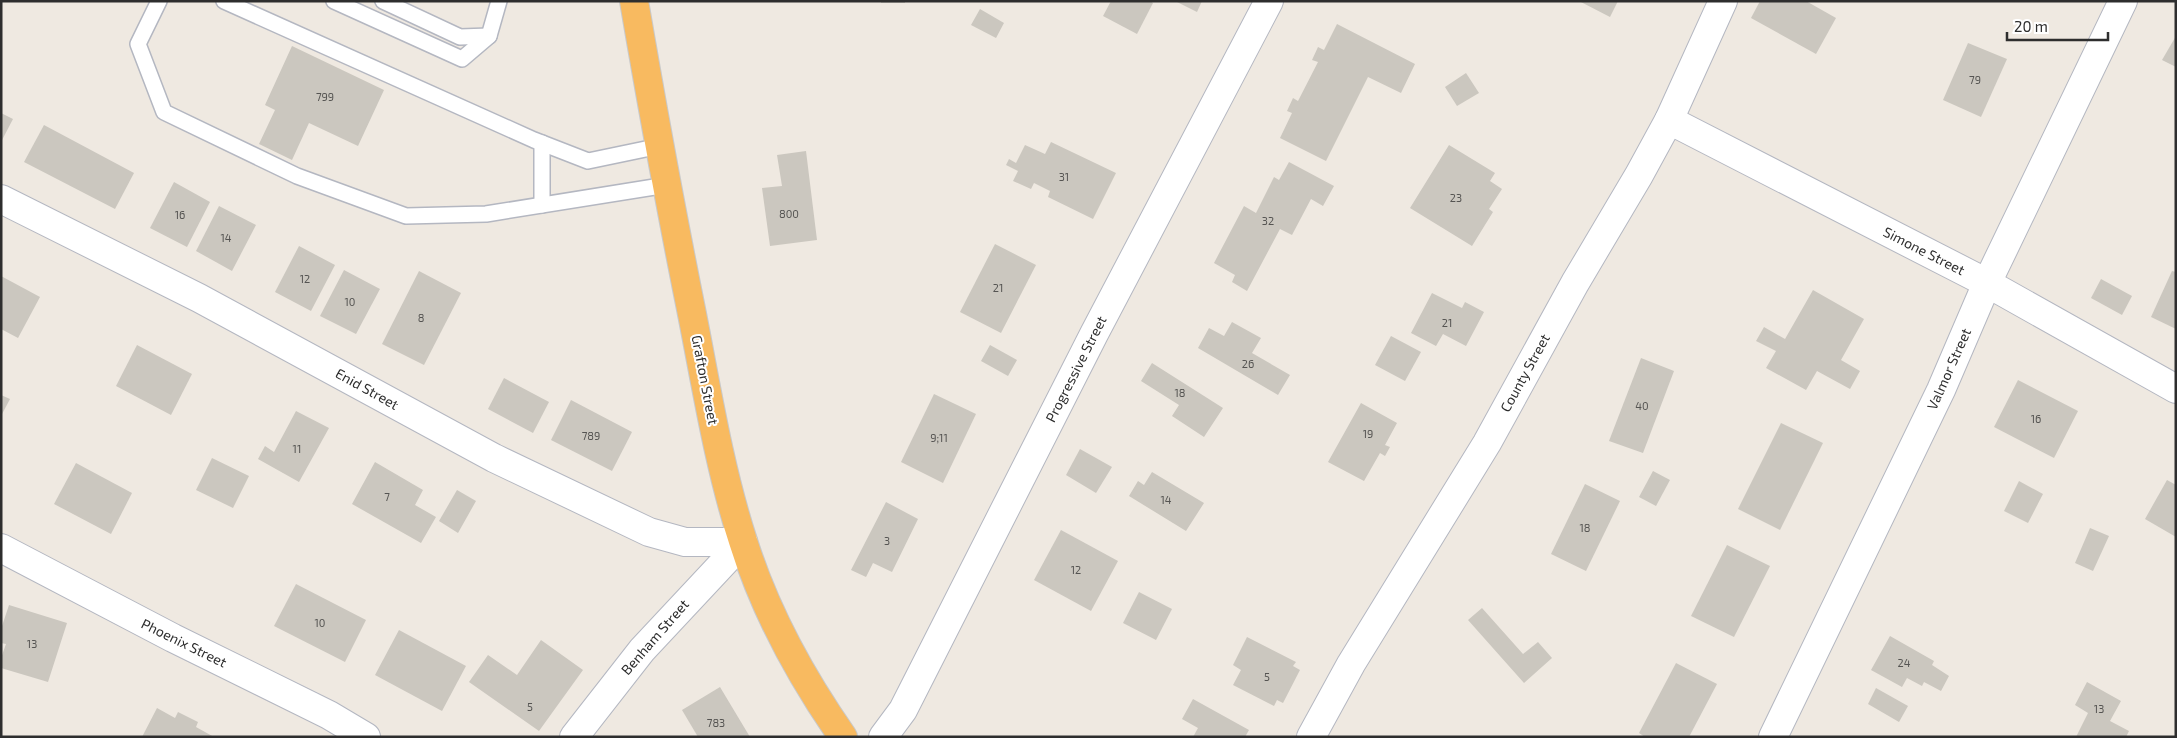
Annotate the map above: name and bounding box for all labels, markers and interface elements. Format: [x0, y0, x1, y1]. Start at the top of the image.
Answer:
scale bar [2007, 10, 2108, 42]
text: 20 m [2014, 17, 2048, 35]
house number: 79 [1969, 73, 1981, 86]
house number: 799 [316, 90, 334, 103]
house number: 31 [1059, 170, 1069, 183]
house number: 23 [1450, 191, 1462, 204]
house number: 800 [779, 207, 799, 220]
house number: 16 [175, 208, 185, 221]
house number: 32 [1262, 214, 1274, 227]
street label: Simone Street [1881, 223, 1968, 278]
house number: 14 [220, 231, 232, 244]
house number: 12 [300, 272, 310, 285]
house number: 21 [993, 281, 1003, 294]
house number: 10 [344, 295, 356, 308]
house number: 8 [418, 311, 424, 324]
street label: Progressive Street [1041, 313, 1110, 425]
house number: 21 [1442, 316, 1452, 329]
street label: Valmor Street [1923, 325, 1974, 412]
street label: County Street [1496, 331, 1553, 415]
street label: Grafton Street [688, 334, 723, 426]
house number: 26 [1242, 357, 1254, 370]
street label: Enid Street [333, 364, 402, 413]
house number: 18 [1174, 386, 1186, 399]
house number: 40 [1635, 399, 1649, 412]
house number: 16 [2031, 412, 2041, 425]
house number: 19 [1363, 427, 1373, 440]
house number: 789 [582, 429, 600, 442]
house number: 9;11 [930, 431, 948, 444]
house number: 11 [293, 442, 301, 455]
house number: 7 [384, 490, 390, 503]
house number: 14 [1160, 493, 1172, 506]
house number: 18 [1579, 521, 1591, 534]
house number: 3 [884, 534, 890, 547]
house number: 12 [1071, 563, 1081, 576]
street label: Benham Street [617, 595, 692, 678]
street label: Phoenix Street [139, 615, 230, 671]
house number: 10 [314, 616, 326, 629]
house number: 13 [27, 637, 37, 650]
house number: 24 [1898, 656, 1911, 669]
house number: 5 [1264, 670, 1270, 683]
house number: 5 [527, 700, 533, 713]
house number: 13 [2094, 702, 2104, 715]
house number: 783 [707, 716, 725, 729]

